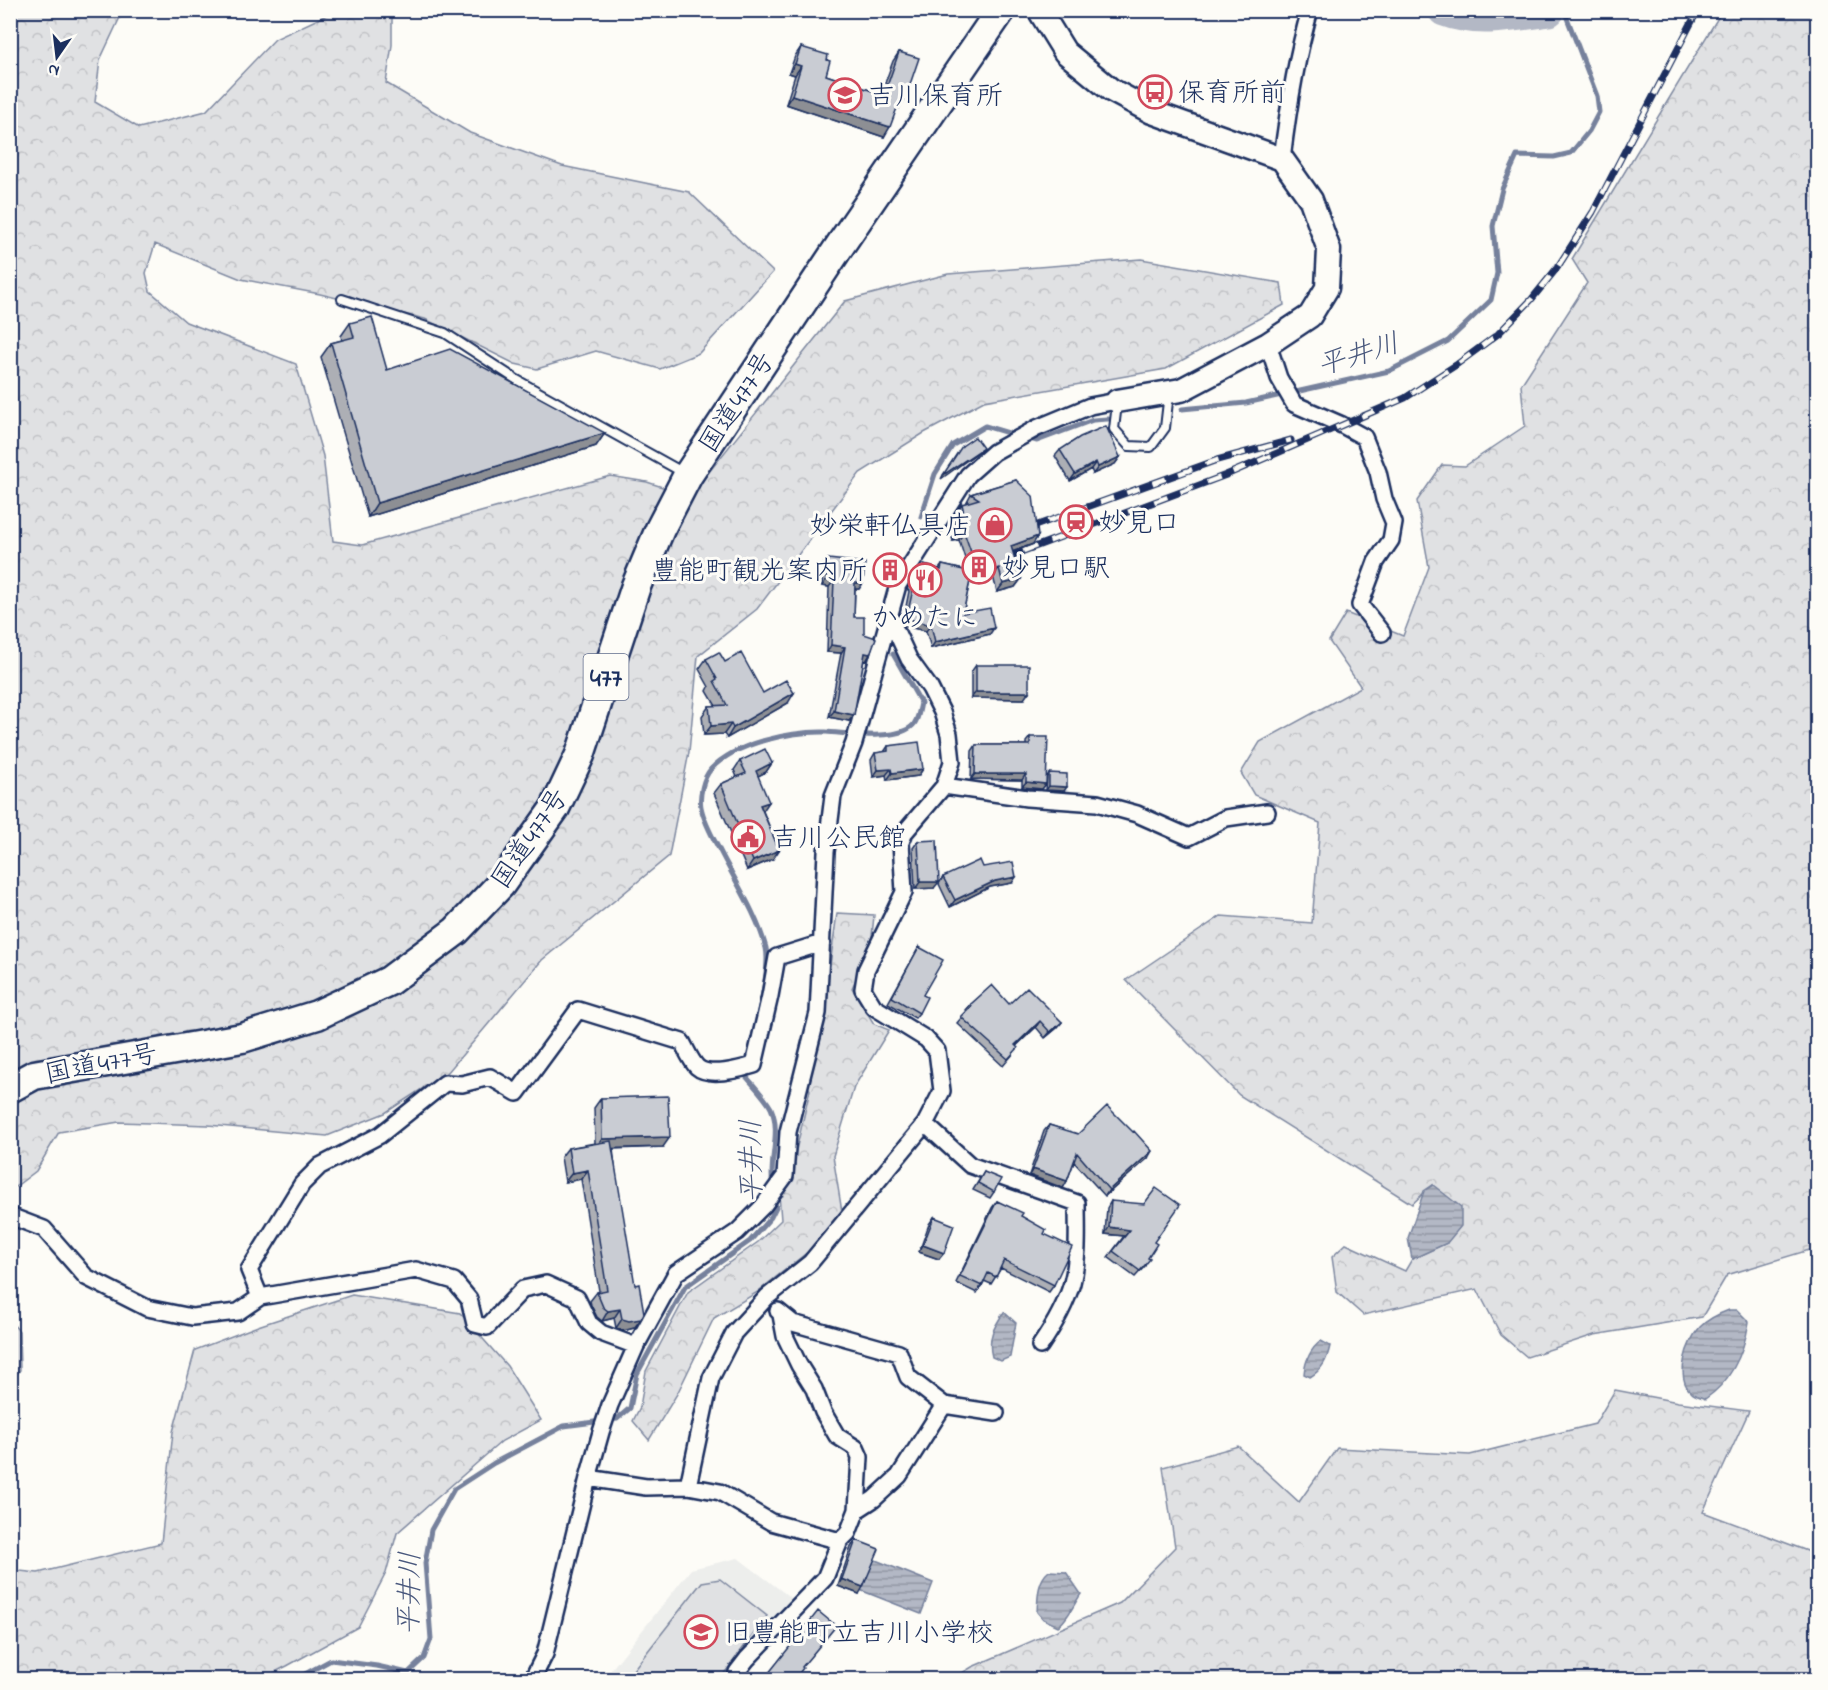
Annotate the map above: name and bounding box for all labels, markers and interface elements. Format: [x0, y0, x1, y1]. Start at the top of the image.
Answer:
north arrow [27, 27, 87, 87]
text: N [46, 57, 62, 83]
bus stop icon: 保育所前 [1137, 74, 1173, 110]
place label: 保育所前 [1178, 75, 1286, 114]
school or university icon: 吉川保育所 [827, 77, 863, 113]
place label: 吉川保育所 [868, 78, 1003, 117]
water label: 平井川 [1313, 324, 1405, 388]
street label: 国道477号 [691, 345, 786, 462]
station icon: 妙見口 [1058, 504, 1094, 540]
place label: 妙見口 [1099, 505, 1180, 544]
shop icon: 妙栄軒仏具店 [977, 507, 1013, 543]
place label: 妙栄軒仏具店 [810, 508, 972, 547]
building icon: 妙見口駅 [961, 549, 997, 585]
place label: 妙見口駅 [1002, 550, 1110, 589]
building icon: 豊能町観光案内所 [872, 552, 908, 588]
place label: 豊能町観光案内所 [651, 553, 867, 592]
restaurant icon: かめたに [907, 562, 943, 598]
place label: かめたに [871, 600, 979, 639]
road number: 477 [584, 654, 628, 700]
street label: 国道477号 [483, 781, 579, 898]
public building icon: 吉川公民館 [730, 819, 766, 855]
place label: 吉川公民館 [771, 820, 906, 859]
street label: 国道477号 [42, 1035, 161, 1096]
water label: 平井川 [732, 1119, 775, 1203]
water label: 平井川 [390, 1551, 433, 1635]
school or university icon: 旧豊能町立吉川小学校 [683, 1614, 719, 1650]
place label: 旧豊能町立吉川小学校 [724, 1615, 994, 1654]

